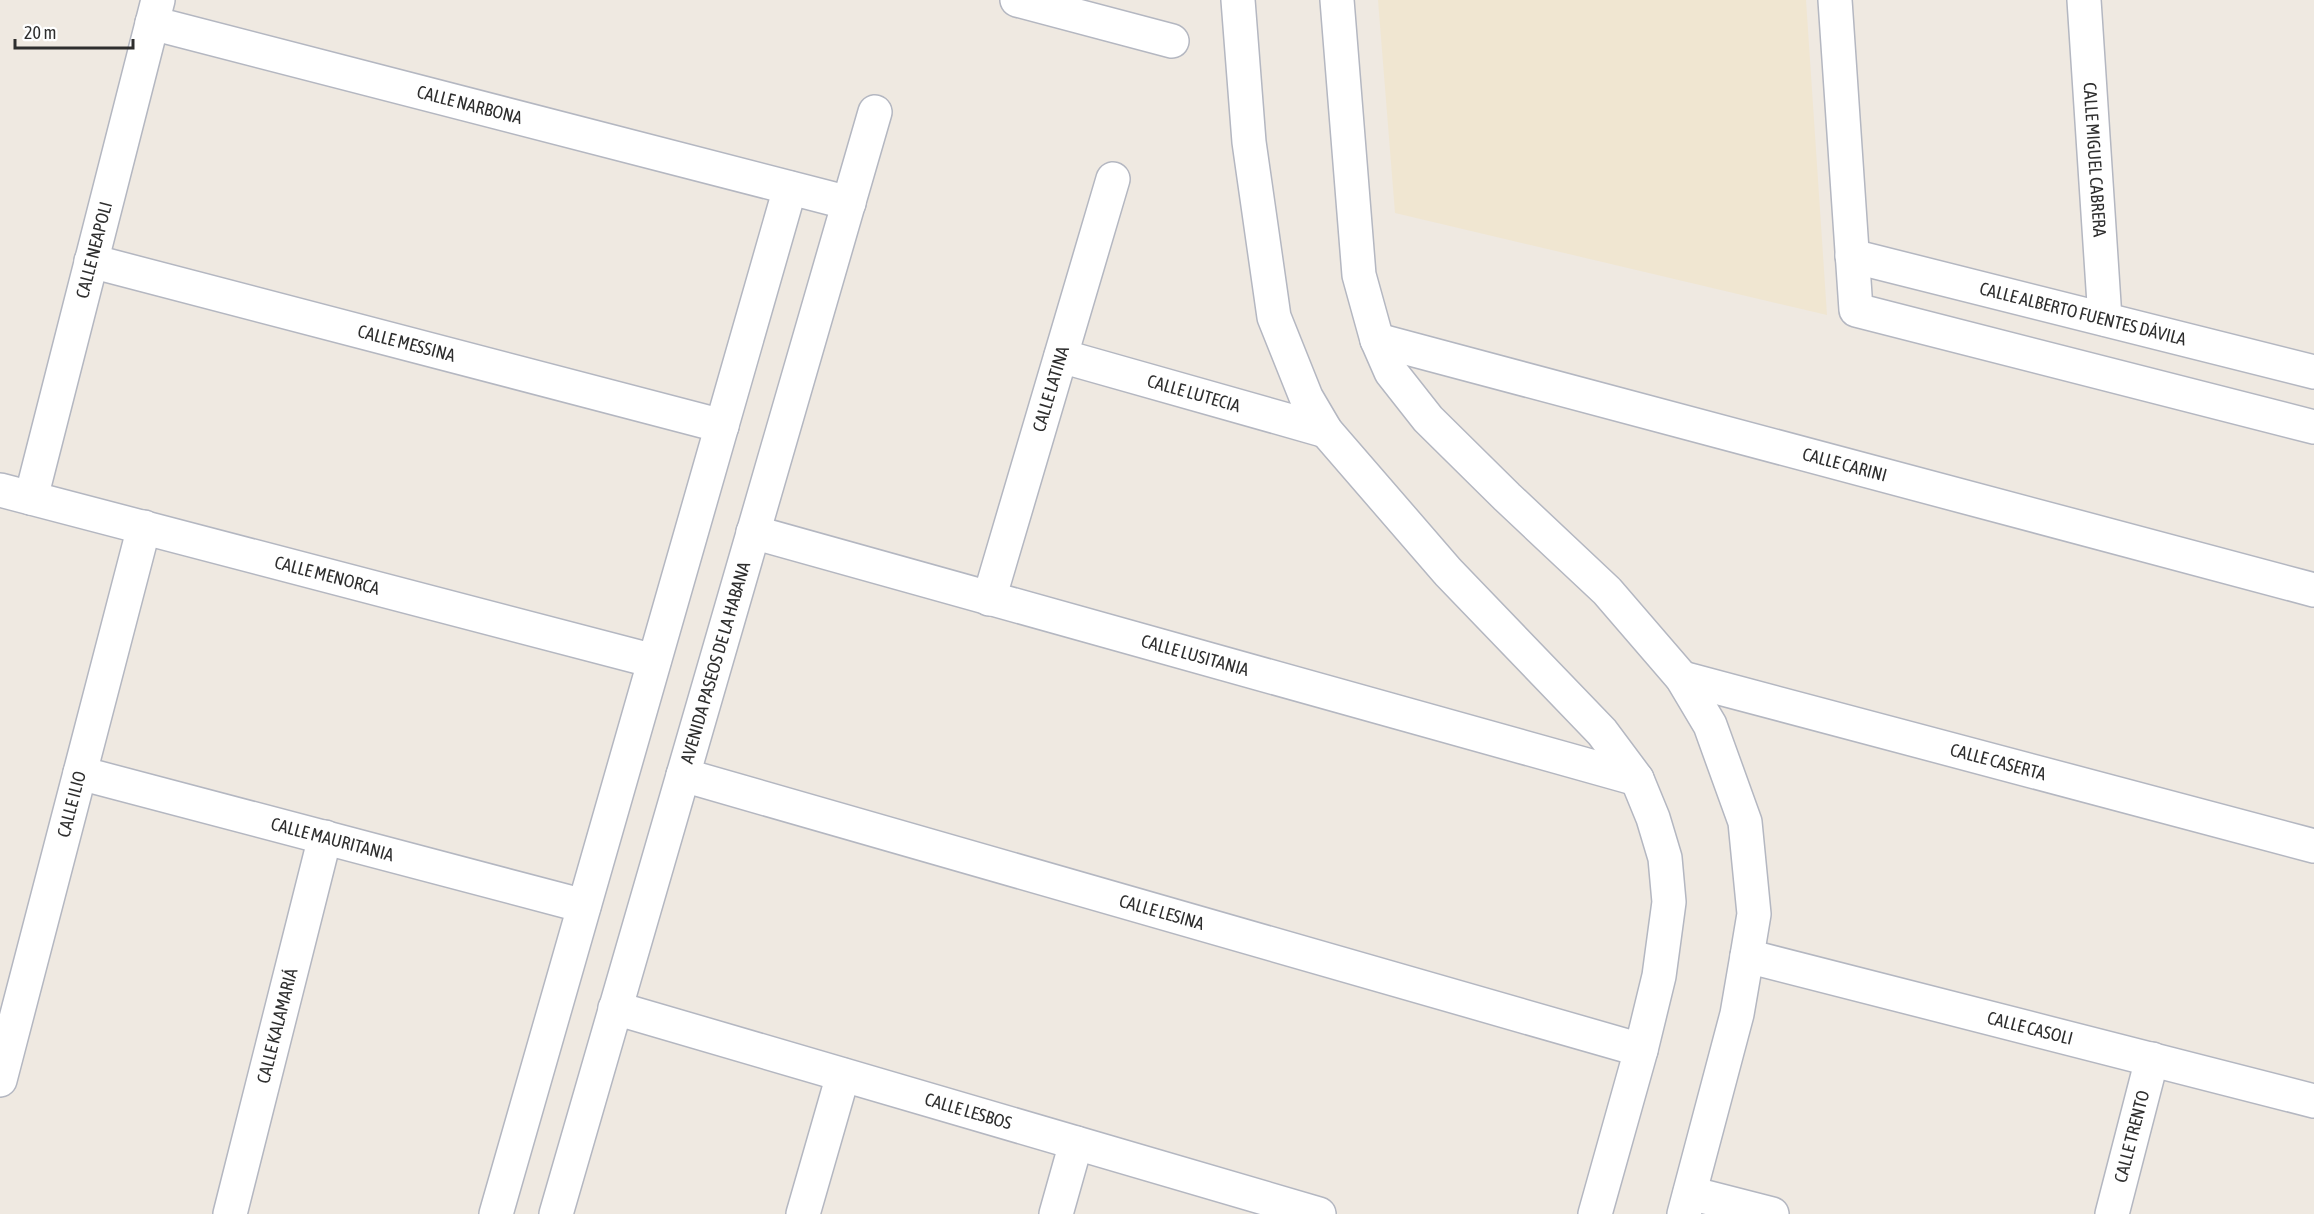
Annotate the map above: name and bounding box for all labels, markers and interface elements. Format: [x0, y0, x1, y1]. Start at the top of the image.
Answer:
scale bar [15, 12, 134, 50]
text: 20 m [24, 22, 56, 43]
street label: CALLE NARBONA [415, 81, 525, 128]
street label: CALLE MIGUEL CABRERA [2079, 82, 2111, 238]
street label: CALLE NEAPOLI [71, 199, 116, 300]
street label: CALLE ALBERTO FUENTES DÁVILA [1978, 277, 2189, 350]
street label: CALLE MESSINA [356, 320, 458, 366]
street label: CALLE LATINA [1028, 343, 1073, 434]
street label: CALLE LUTECIA [1145, 370, 1243, 416]
street label: CALLE CARINI [1800, 443, 1889, 486]
street label: CALLE MENORCA [272, 551, 382, 599]
street label: AVENIDA PASEOS DE LA HABANA [676, 559, 754, 766]
street label: CALLE LUSITANIA [1139, 630, 1252, 680]
street label: CALLE CASERTA [1948, 739, 2048, 784]
street label: CALLE ILIO [53, 769, 90, 839]
street label: CALLE MAURITANIA [269, 813, 396, 865]
street label: CALLE LESINA [1117, 890, 1207, 934]
street label: CALLE KALAMARIÁ [252, 966, 302, 1085]
street label: CALLE CASOLI [1985, 1007, 2075, 1049]
street label: CALLE LESBOS [922, 1088, 1015, 1134]
street label: CALLE TRENTO [2110, 1088, 2153, 1185]

